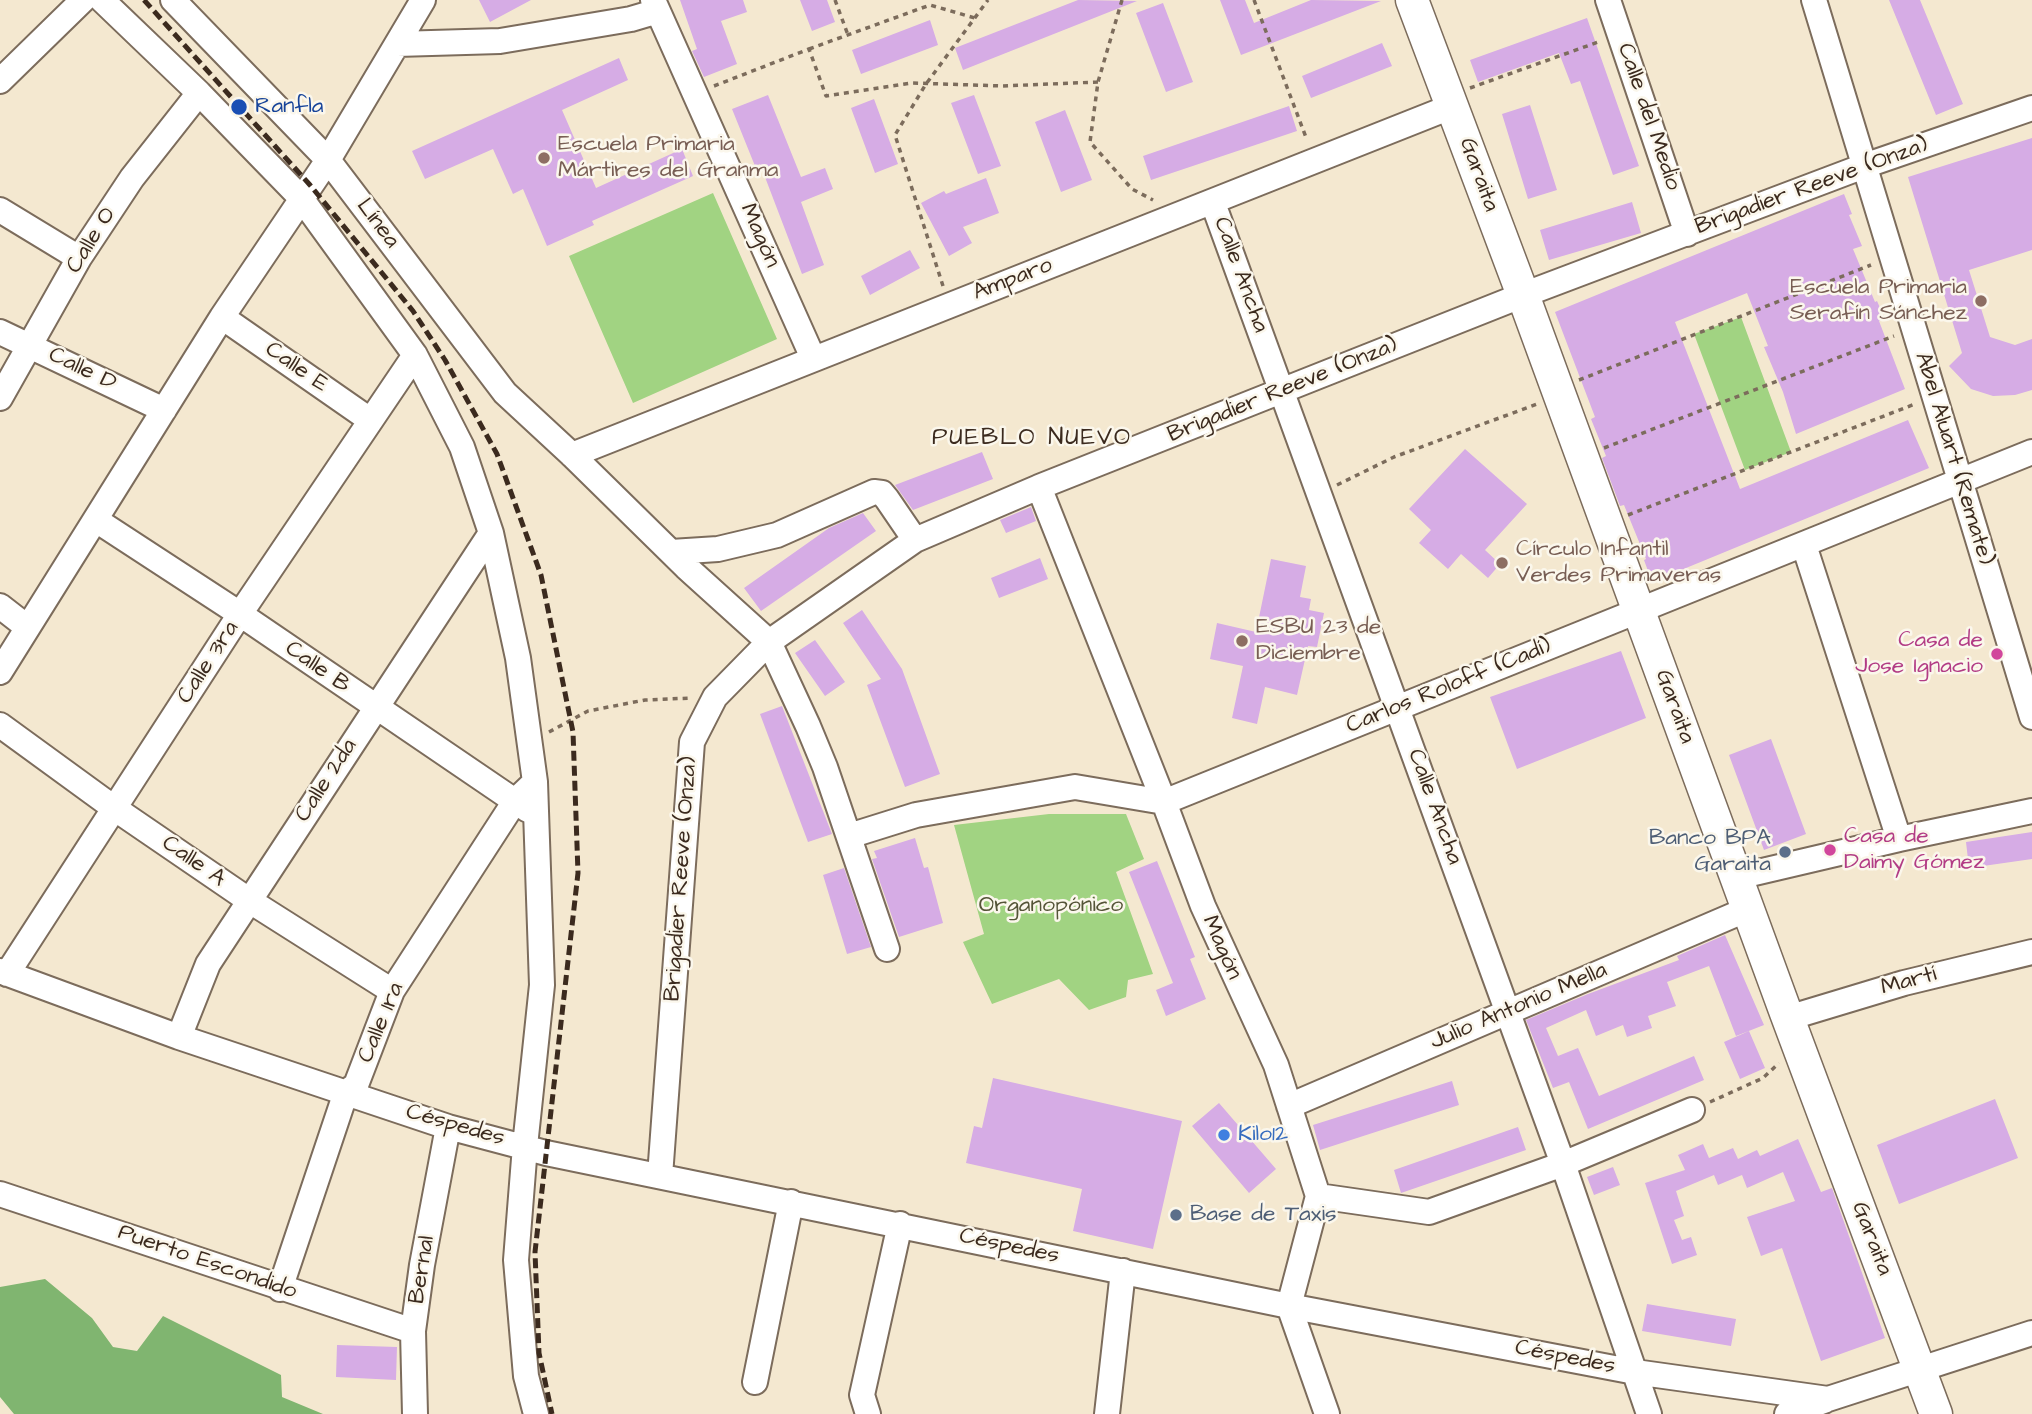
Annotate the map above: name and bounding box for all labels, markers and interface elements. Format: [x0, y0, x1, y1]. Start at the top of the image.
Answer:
street label: Calle del Medio [1610, 40, 1686, 194]
place label: Ranfla [255, 93, 324, 121]
marker: Ranfla [229, 97, 249, 117]
place label: Escuela Primaria Mártires del Granma [558, 131, 779, 185]
street label: Brigadier Reeve (Onza) [1692, 132, 1932, 242]
street label: Garaita [1452, 134, 1504, 216]
marker: Escuela Primaria Mártires del Granma [536, 150, 552, 166]
street label: Línea [349, 194, 405, 254]
street label: Magón [733, 200, 785, 272]
street label: Calle O [61, 203, 123, 279]
street label: Calle Ancha [1206, 214, 1274, 336]
street label: Amparo [969, 252, 1057, 308]
place label: Escuela Primaria Serafín Sánchez [1790, 274, 1967, 328]
marker: Escuela Primaria Serafín Sánchez [1973, 293, 1989, 309]
street label: Brigadier Reeve (Onza) [1164, 332, 1402, 450]
street label: Calle E [259, 336, 333, 400]
street label: Calle D [44, 342, 120, 398]
street label: Abel Aluart (Remate) [1908, 349, 1998, 569]
district label: PUEBLO NUEVO [933, 425, 1131, 453]
place label: Círculo Infantil Verdes Primaveras [1516, 536, 1721, 590]
marker: Círculo Infantil Verdes Primaveras [1494, 555, 1510, 571]
place label: ESBU 23 de Diciembre [1256, 614, 1381, 668]
street label: Calle 3ra [172, 617, 246, 709]
place label: Casa de Jose Ignacio [1855, 627, 1983, 681]
marker: ESBU 23 de Diciembre [1234, 633, 1250, 649]
street label: Carlos Roloff (Cadí) [1342, 633, 1556, 741]
street label: Calle B [279, 636, 355, 700]
marker: Casa de Jose Ignacio [1989, 646, 2005, 662]
street label: Garaita [1648, 666, 1700, 748]
street label: Calle 2da [290, 734, 364, 828]
street label: Calle Ancha [1400, 746, 1468, 868]
street label: Brigadier Reeve (Onza) [660, 756, 704, 1002]
place label: Casa de Daimy Gómez [1844, 823, 1984, 877]
place label: Banco BPA Garaita [1649, 825, 1771, 879]
street label: Calle A [156, 830, 230, 894]
marker: Casa de Daimy Gómez [1822, 842, 1838, 858]
marker: Banco BPA Garaita [1777, 844, 1793, 860]
park label: Organopónico [979, 892, 1123, 920]
street label: Magón [1195, 912, 1247, 984]
street label: Julio Antonio Mella [1427, 957, 1611, 1057]
street label: Martí [1878, 961, 1940, 1003]
street label: Calle 1ra [353, 979, 411, 1067]
street label: Céspedes [403, 1099, 507, 1153]
place label: Kilo12 [1238, 1121, 1288, 1149]
marker: Kilo12 [1216, 1127, 1232, 1143]
street label: Garaita [1844, 1198, 1898, 1280]
place label: Base de Taxis [1190, 1201, 1337, 1229]
marker: Base de Taxis [1168, 1207, 1184, 1223]
street label: Puerto Escondido [114, 1219, 300, 1307]
street label: Céspedes [957, 1223, 1061, 1271]
street label: Bernal [404, 1234, 442, 1306]
street label: Céspedes [1513, 1335, 1617, 1381]

